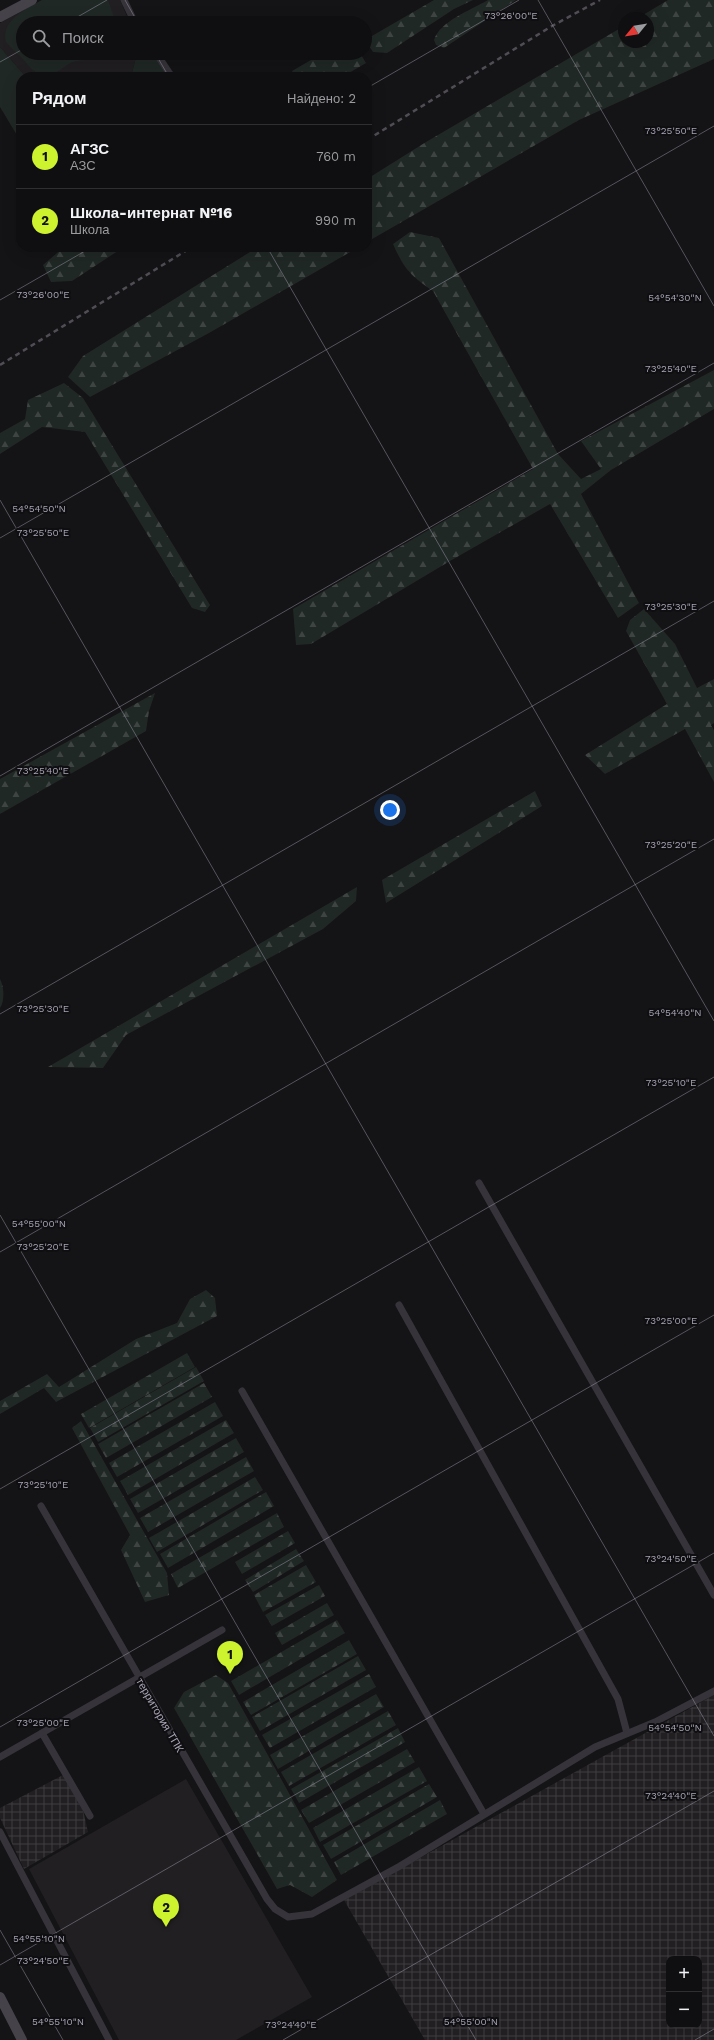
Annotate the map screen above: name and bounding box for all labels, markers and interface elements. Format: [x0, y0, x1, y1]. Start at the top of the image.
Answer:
text: 73°26'00"E [484, 10, 538, 21]
north arrow [618, 12, 654, 48]
search box [16, 16, 372, 60]
icon: search [30, 27, 52, 49]
text: Поиск [62, 29, 104, 47]
text: Рядом [32, 88, 87, 108]
text: Найдено: 2 [287, 91, 356, 106]
text: 73°25'50"E [645, 125, 697, 136]
text: АГЗС [70, 140, 109, 158]
text: 1 [42, 149, 48, 164]
text: 760 m [316, 149, 356, 164]
text: АЗС [70, 158, 96, 173]
text: Школа-интернат №16 [70, 204, 232, 222]
text: 2 [41, 213, 49, 228]
text: 990 m [315, 213, 356, 228]
text: Школа [70, 222, 110, 237]
text: 73°26'00"E [16, 289, 70, 300]
text: 54°54'30"N [648, 292, 702, 303]
text: 73°25'40"E [645, 363, 697, 374]
text: 54°54'50"N [12, 503, 66, 514]
text: 73°25'50"E [17, 527, 69, 538]
text: 73°25'30"E [645, 601, 697, 612]
text: 73°25'40"E [17, 765, 69, 776]
your location [380, 800, 400, 820]
text: 73°25'20"E [645, 839, 697, 850]
text: 73°25'30"E [17, 1003, 69, 1014]
text: 54°54'40"N [648, 1007, 702, 1018]
text: 73°25'10"E [646, 1077, 696, 1088]
text: 54°55'00"N [12, 1218, 66, 1229]
text: 73°25'20"E [17, 1241, 69, 1252]
text: 73°25'00"E [645, 1315, 697, 1326]
text: 73°25'10"E [18, 1479, 68, 1490]
text: 73°24'50"E [645, 1553, 697, 1564]
pin: 1 [217, 1641, 243, 1674]
street label: территория ТПК [133, 1676, 186, 1755]
text: 73°25'00"E [17, 1717, 69, 1728]
text: 54°54'50"N [648, 1722, 702, 1733]
text: 73°24'40"E [645, 1790, 697, 1801]
pin: 2 [153, 1894, 179, 1927]
text: 54°55'10"N [13, 1933, 65, 1944]
text: 73°24'50"E [17, 1955, 69, 1966]
map controls [666, 1956, 702, 2028]
button: + [666, 1956, 702, 1992]
button: − [666, 1992, 702, 2028]
text: 54°55'10"N [32, 2016, 84, 2027]
text: 54°55'00"N [444, 2016, 498, 2027]
text: 73°24'40"E [265, 2019, 317, 2030]

